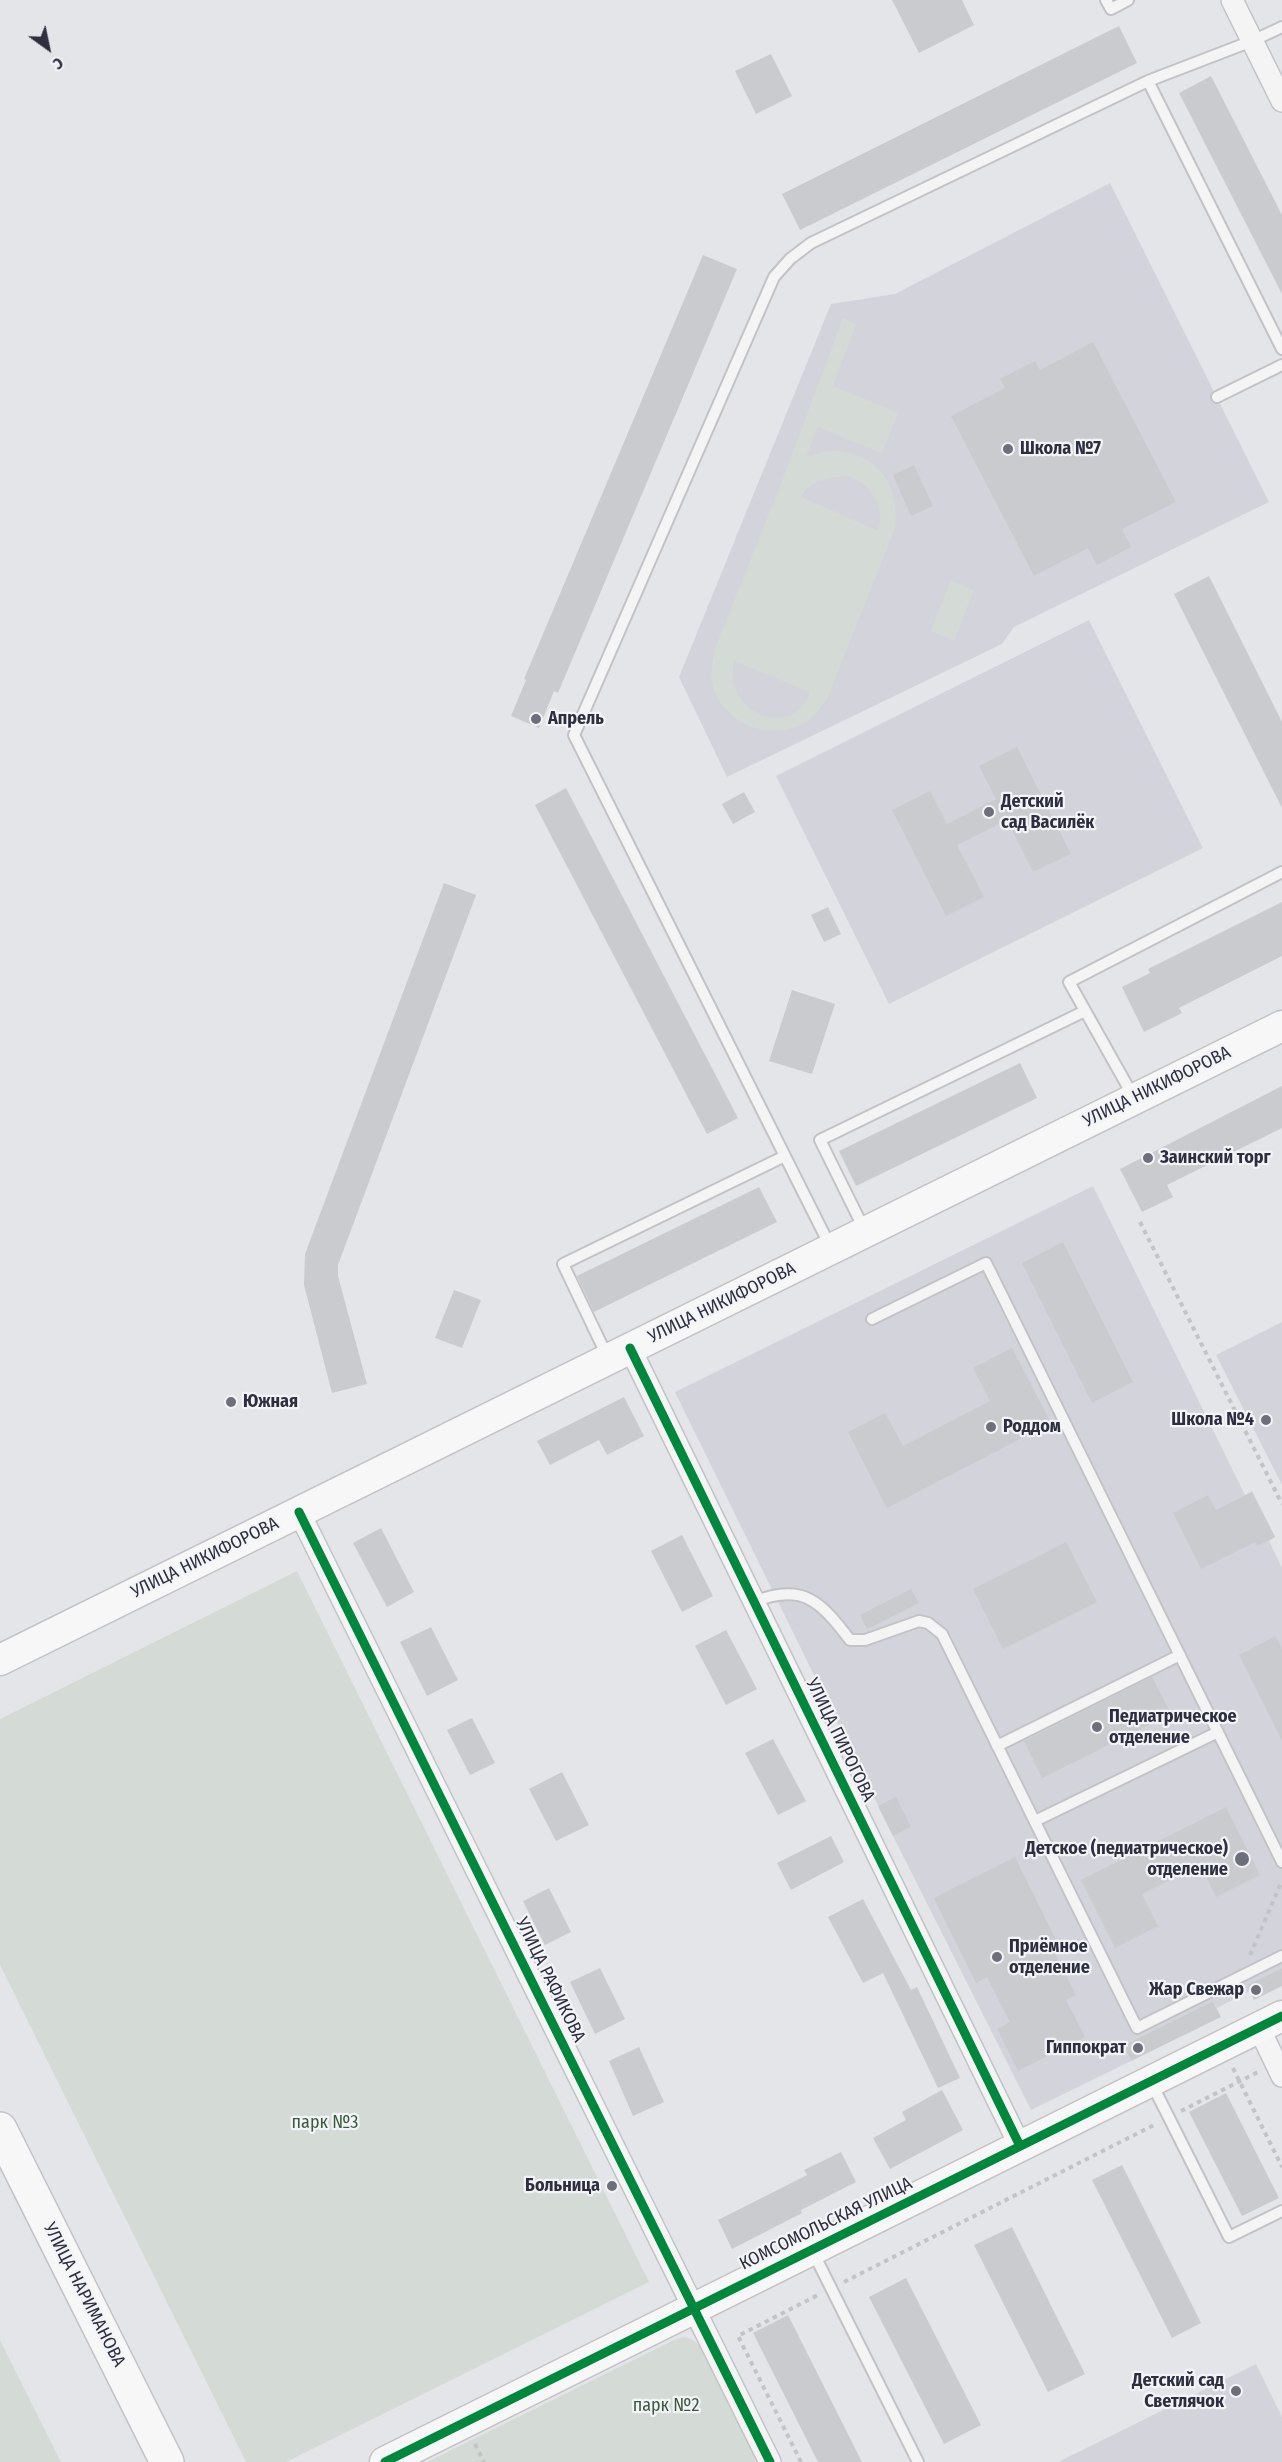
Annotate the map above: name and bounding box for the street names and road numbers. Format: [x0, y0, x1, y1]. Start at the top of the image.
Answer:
street label: УЛИЦА НИКИФОРОВА [1080, 1042, 1234, 1132]
street label: УЛИЦА НИКИФОРОВА [645, 1258, 799, 1348]
street label: УЛИЦА НИКИФОРОВА [128, 1513, 282, 1603]
street label: УЛИЦА ПИРОГОВА [801, 1675, 879, 1805]
street label: УЛИЦА РАФИКОВА [510, 1914, 590, 2046]
street label: КОМСОМОЛЬСКАЯ УЛИЦА [736, 2173, 916, 2275]
street label: УЛИЦА НАРИМАНОВА [38, 2219, 130, 2371]

